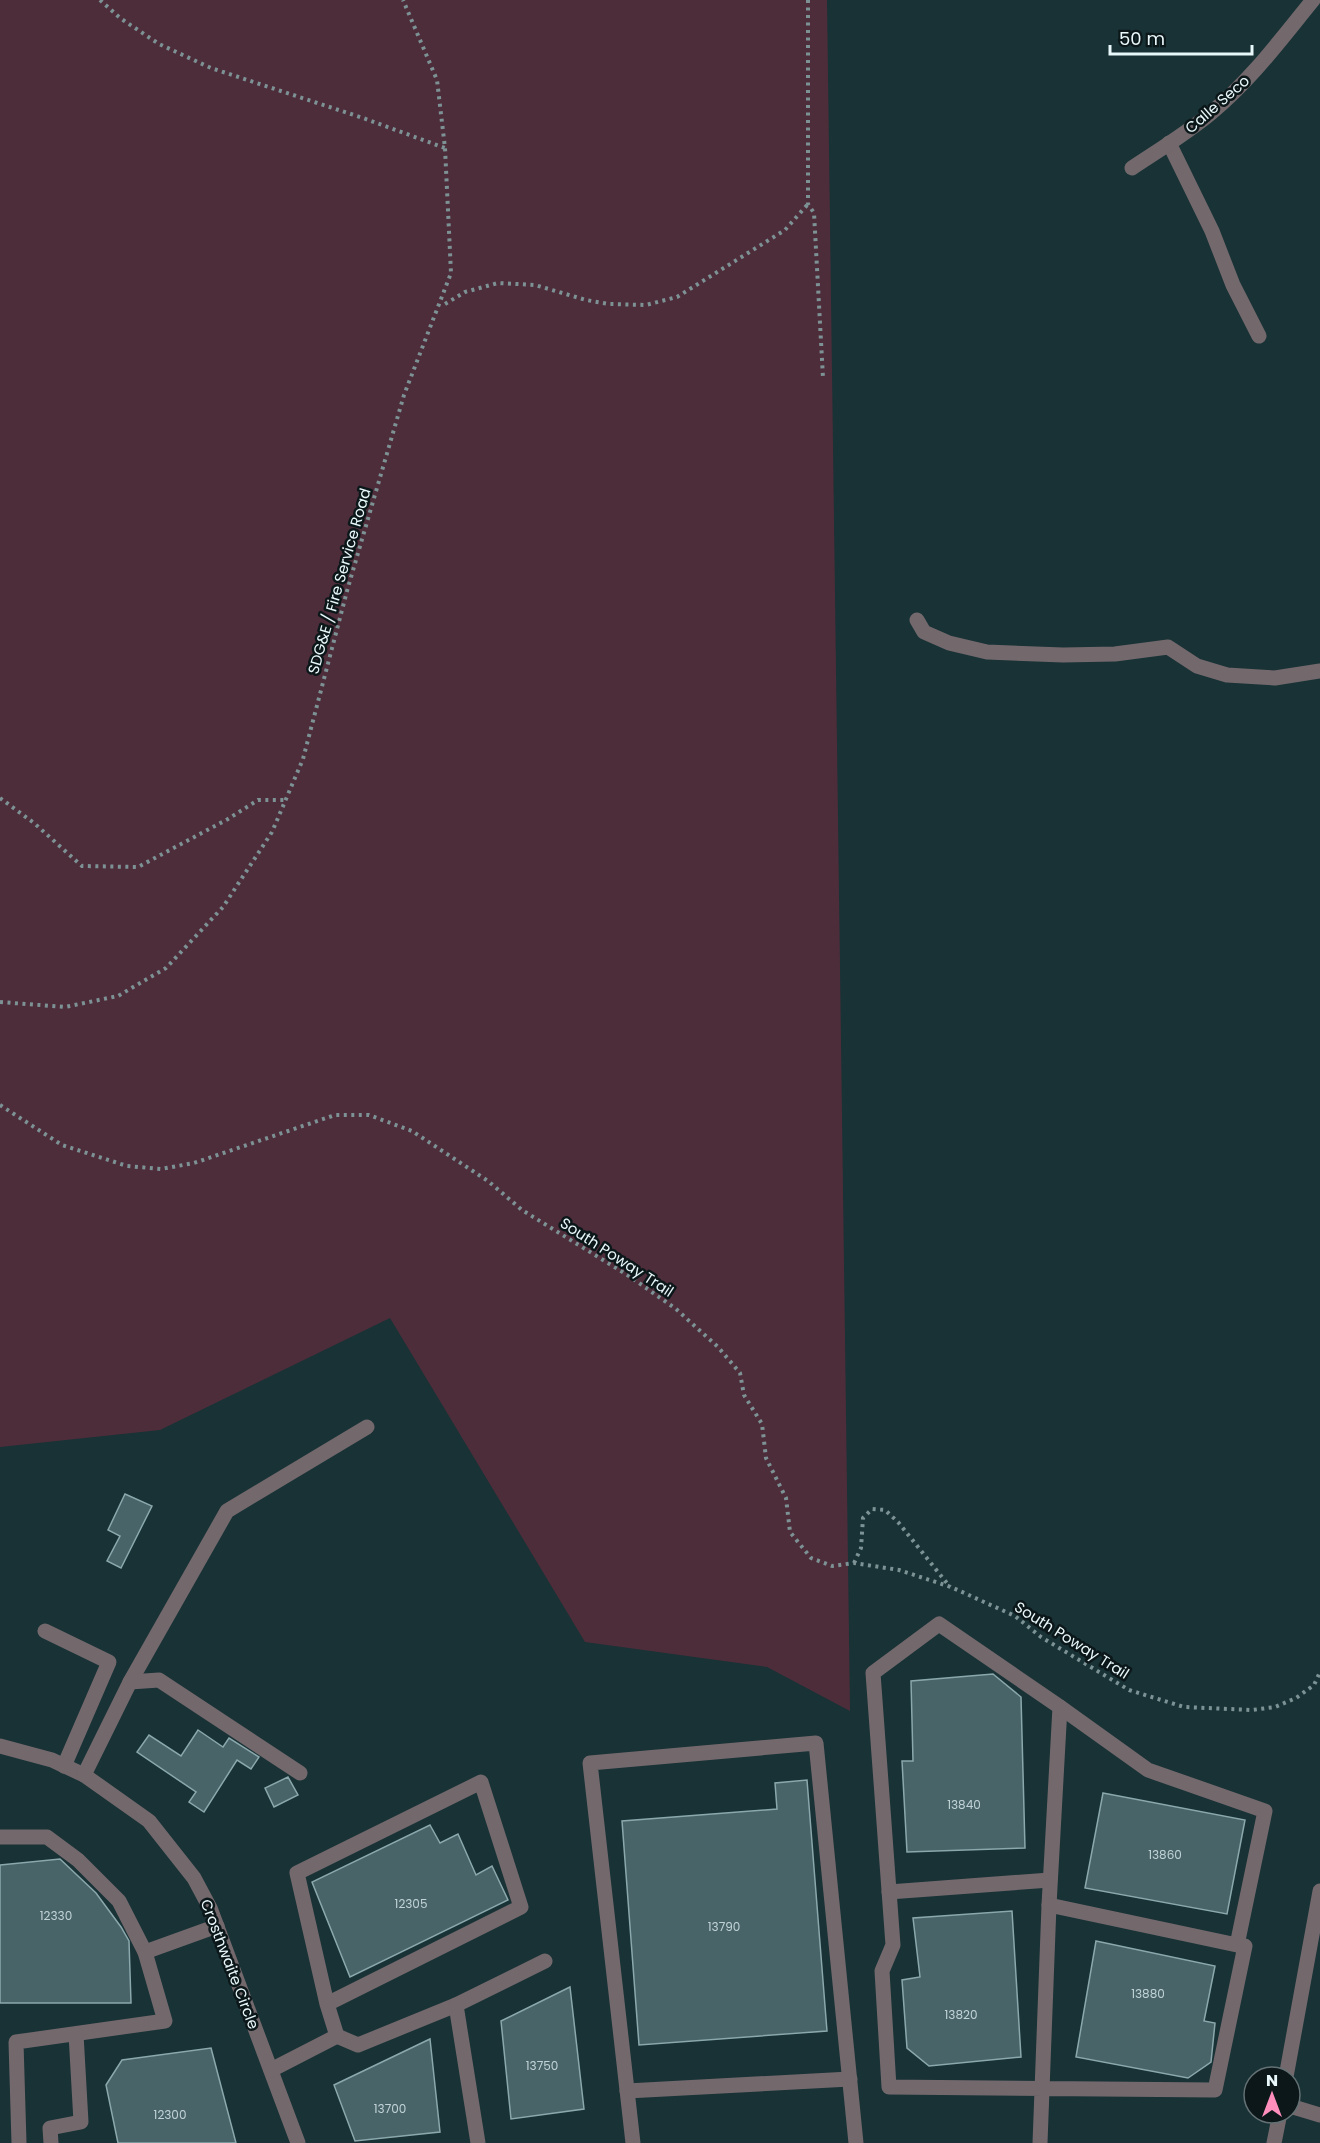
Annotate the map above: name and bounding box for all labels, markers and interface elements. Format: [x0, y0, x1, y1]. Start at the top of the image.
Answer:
scale bar [1110, 18, 1252, 56]
text: 50 m [1119, 26, 1165, 51]
street label: Calle Seco [1180, 70, 1254, 138]
street label: SDG&E / Fire Service Road [302, 486, 376, 676]
street label: South Poway Trail [556, 1212, 678, 1302]
street label: South Poway Trail [1011, 1596, 1133, 1684]
house number: 13840 [947, 1796, 981, 1813]
house number: 13860 [1148, 1846, 1182, 1863]
house number: 12305 [395, 1895, 427, 1912]
street label: Crosthwaite Circle [196, 1896, 264, 2032]
house number: 12330 [40, 1907, 72, 1924]
house number: 13790 [708, 1918, 740, 1935]
house number: 13880 [1131, 1985, 1165, 2002]
house number: 13820 [945, 2006, 977, 2023]
house number: 13750 [526, 2057, 558, 2074]
north arrow [1242, 2065, 1302, 2125]
text: N [1266, 2069, 1278, 2092]
house number: 13700 [374, 2100, 406, 2117]
house number: 12300 [154, 2106, 186, 2123]

